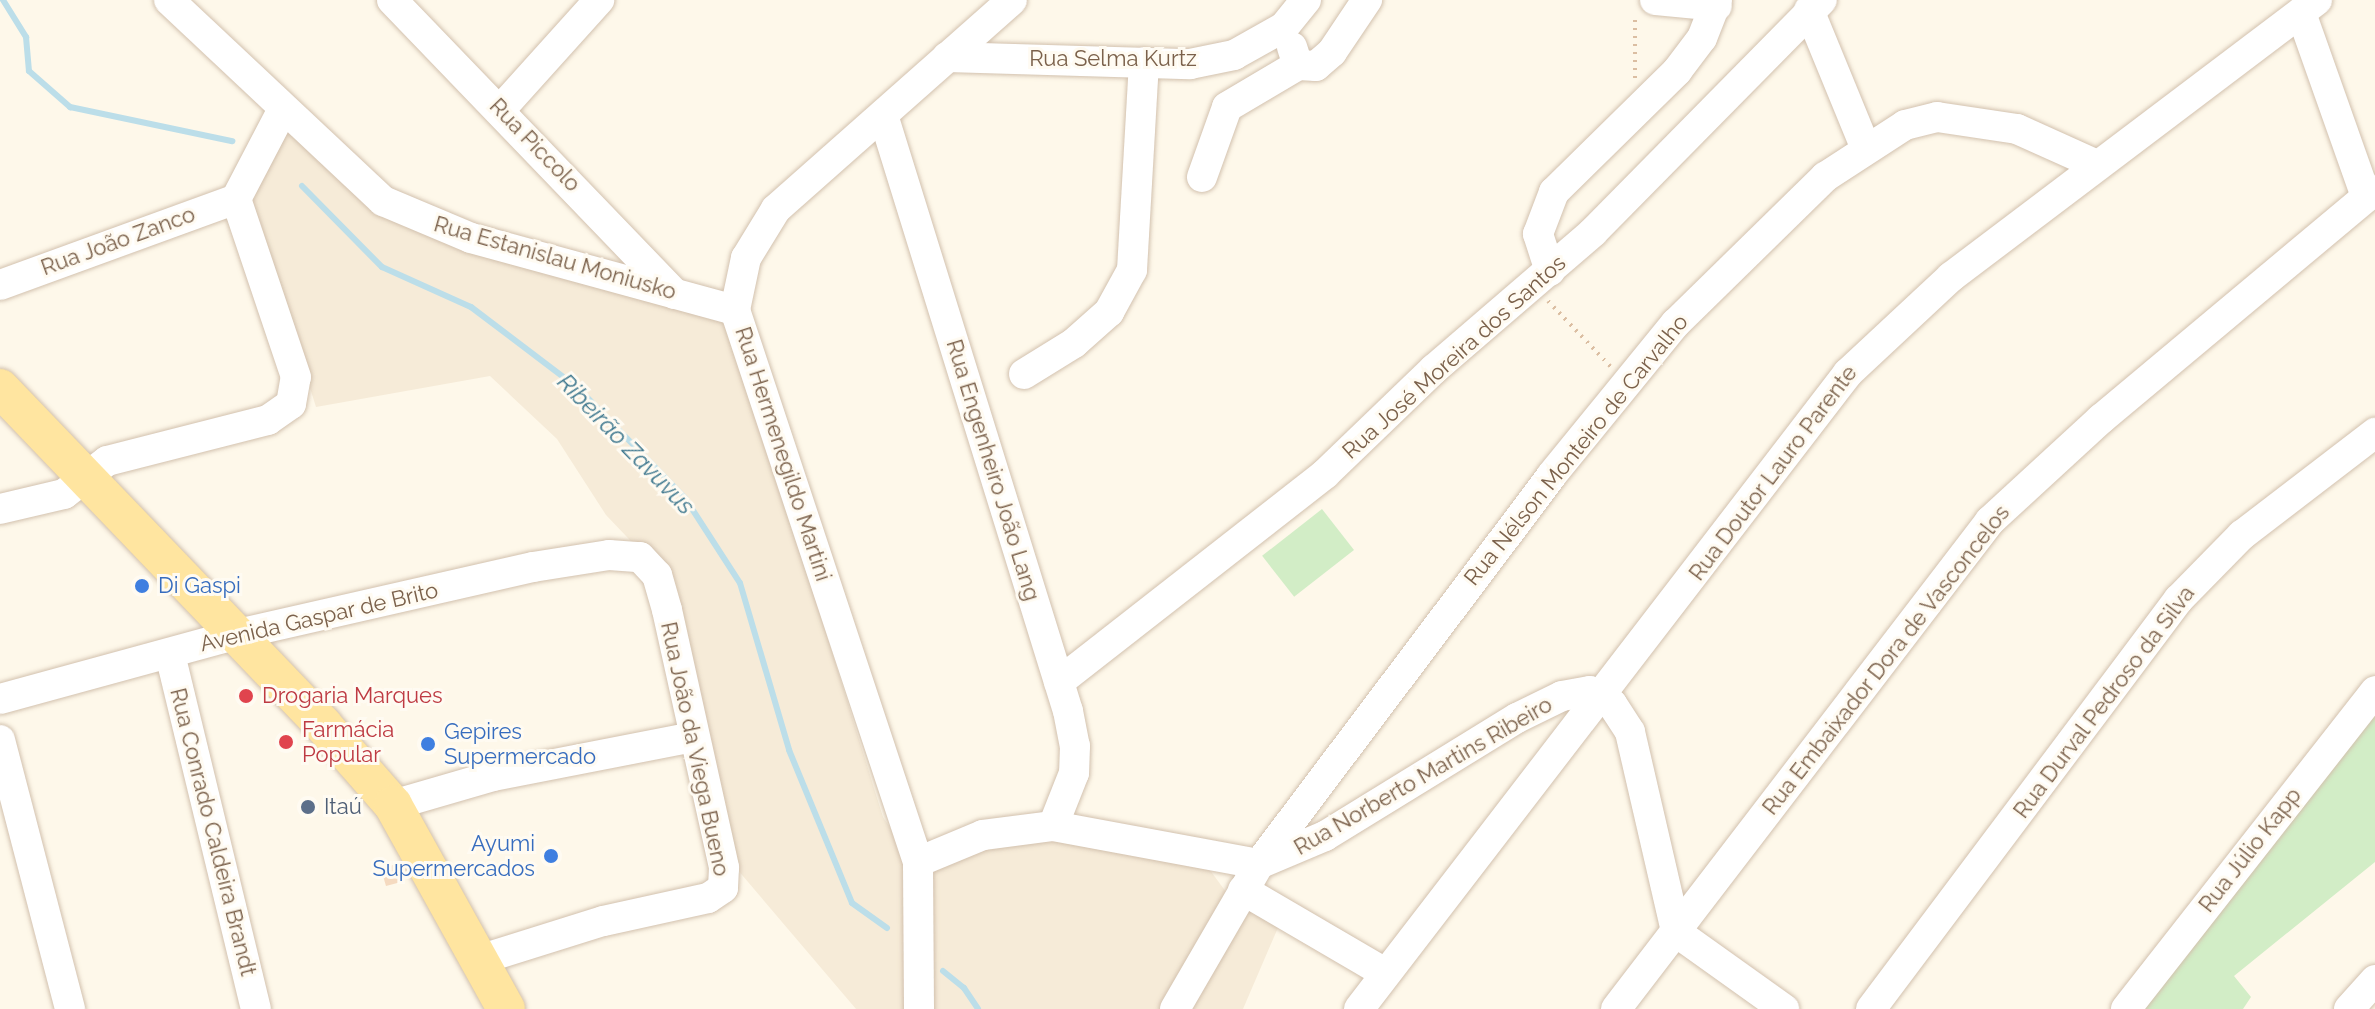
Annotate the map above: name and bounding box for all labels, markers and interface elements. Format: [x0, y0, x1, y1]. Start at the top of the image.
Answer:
street label: Rua Selma Kurtz [1029, 46, 1197, 72]
street label: Rua Piccolo [484, 93, 586, 197]
street label: Rua João Zanco [37, 201, 199, 281]
street label: Rua Estanislau Moniusko [431, 211, 679, 305]
street label: Rua José Moreira dos Santos [1337, 249, 1571, 465]
street label: Rua Nélson Monteiro de Carvalho [1458, 309, 1694, 591]
street label: Rua Hermenegildo Martini [729, 323, 837, 585]
street label: Rua Engenheiro João Lang [941, 336, 1045, 604]
street label: Rua Doutor Lauro Parente [1683, 360, 1863, 586]
water label: Ribeirão Zavuvus [551, 368, 701, 520]
street label: Rua Embaixador Dora de Vasconcelos [1756, 499, 2016, 821]
place label: Di Gaspi [158, 573, 241, 599]
marker: Di Gaspi [133, 577, 151, 595]
street label: Avenida Gaspar de Brito [197, 577, 441, 657]
street label: Rua Durval Pedroso da Silva [2008, 580, 2200, 824]
street label: Rua João da Viega Bueno [655, 619, 735, 879]
place label: Drogaria Marques [262, 683, 443, 709]
street label: Rua Conrado Caldeira Brandt [164, 685, 262, 979]
marker: Drogaria Marques [237, 687, 255, 705]
street label: Rua Norberto Martins Ribeiro [1289, 691, 1557, 861]
place label: Farmácia Popular [302, 716, 394, 768]
place label: Gepires Supermercado [444, 718, 596, 770]
marker: Farmácia Popular [277, 733, 295, 751]
marker: Gepires Supermercado [419, 735, 437, 753]
street label: Rua Júlio Kapp [2193, 782, 2307, 918]
place label: Itaú [324, 794, 362, 820]
marker: Itaú [299, 798, 317, 816]
place label: Ayumi Supermercados [372, 830, 535, 882]
marker: Ayumi Supermercados [542, 847, 560, 865]

